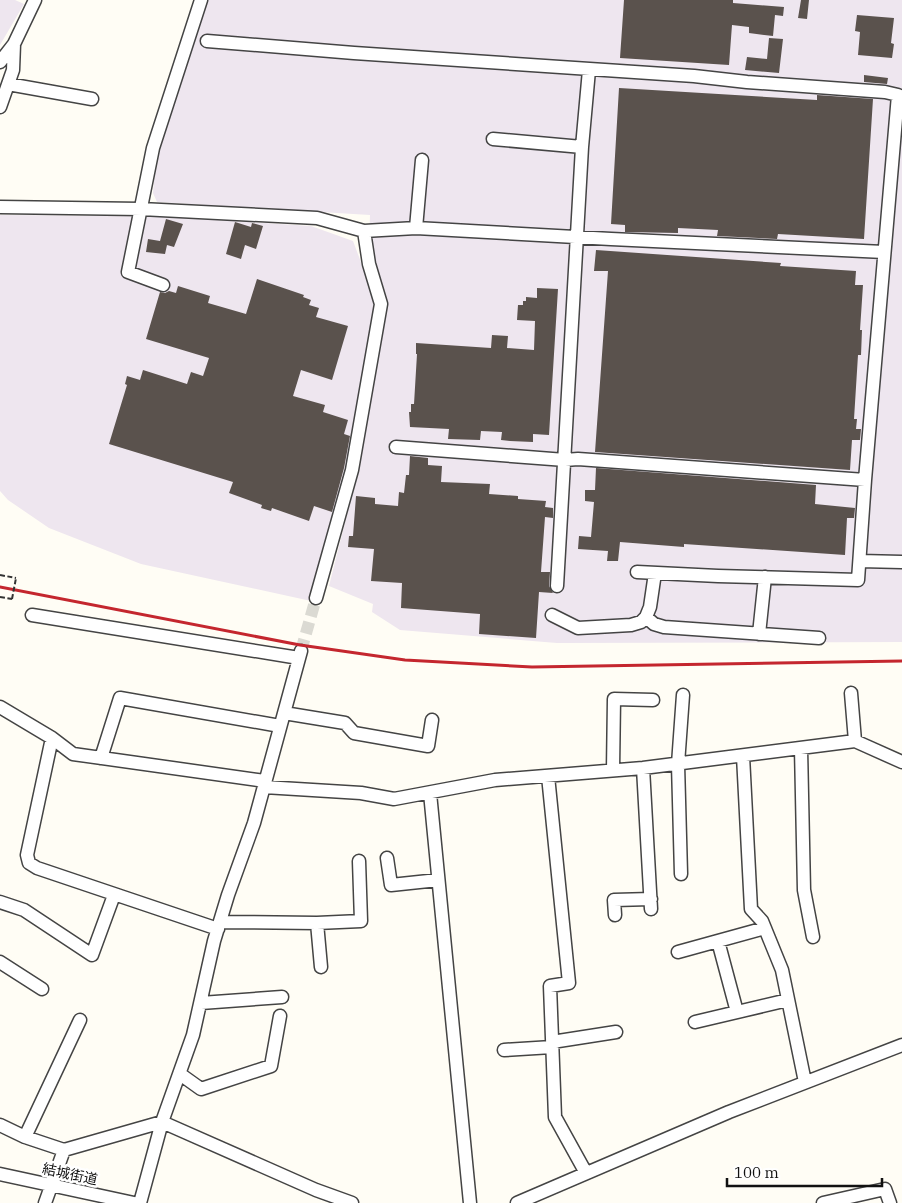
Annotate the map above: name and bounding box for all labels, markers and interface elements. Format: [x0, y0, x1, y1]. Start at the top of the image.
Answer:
scale bar [727, 1156, 882, 1188]
street label: 結城街道 [41, 1159, 99, 1189]
text: 100 m [734, 1163, 779, 1182]

